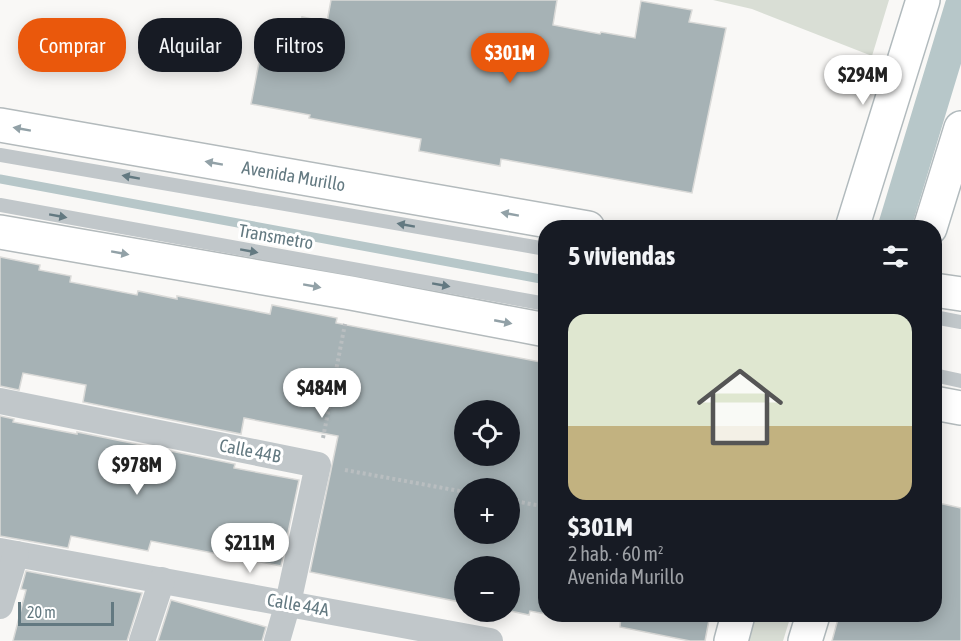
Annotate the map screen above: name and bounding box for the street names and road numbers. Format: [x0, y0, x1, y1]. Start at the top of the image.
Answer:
street label: Avenida Murillo [240, 157, 347, 195]
street label: Transmetro [237, 220, 315, 253]
street label: Calle 44B [218, 434, 283, 467]
street label: Calle 44A [266, 589, 331, 620]

